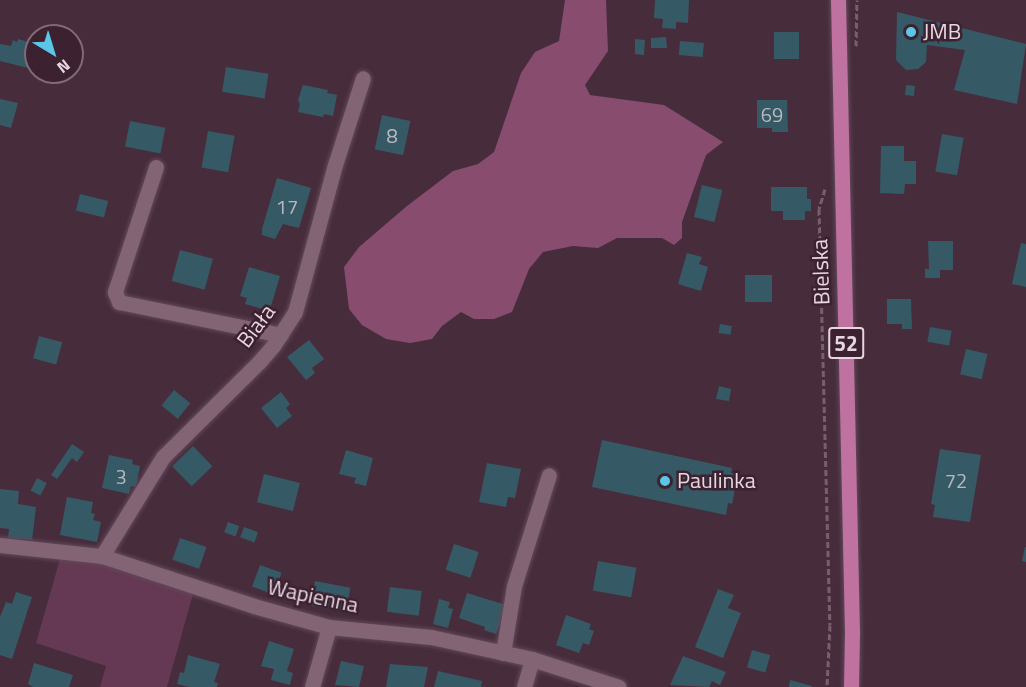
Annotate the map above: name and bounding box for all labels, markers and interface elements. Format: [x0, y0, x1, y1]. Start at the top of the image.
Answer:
place label: JMB [923, 19, 961, 45]
north arrow [24, 24, 84, 84]
marker: JMB [904, 25, 918, 39]
text: N [52, 54, 76, 79]
house number: 69 [761, 102, 783, 126]
house number: 8 [386, 123, 398, 147]
house number: 17 [276, 194, 298, 218]
street label: Bielska [807, 238, 835, 306]
street label: Biała [231, 299, 281, 353]
road number: 52 [828, 325, 864, 361]
house number: 3 [115, 464, 127, 488]
place label: Paulinka [677, 468, 756, 494]
house number: 72 [945, 468, 967, 492]
marker: Paulinka [658, 474, 672, 488]
street label: Wapienna [265, 573, 361, 619]

